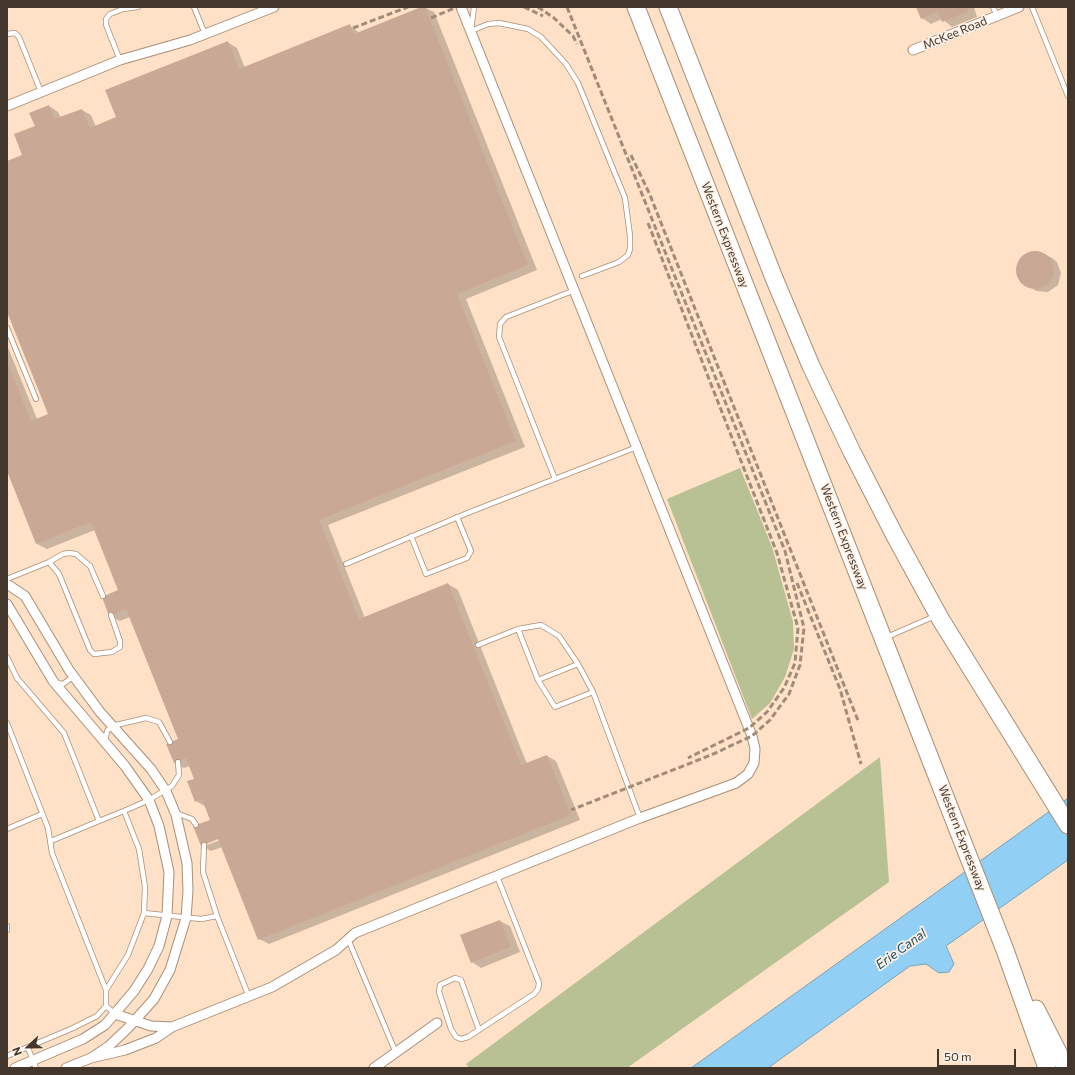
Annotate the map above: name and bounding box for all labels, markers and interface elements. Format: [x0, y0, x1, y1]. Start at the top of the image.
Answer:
street label: McKee Road [921, 14, 989, 52]
street label: Western Expressway [698, 180, 752, 290]
street label: Western Expressway [817, 482, 871, 592]
street label: Western Expressway [935, 783, 989, 893]
water label: Erie Canal [873, 925, 929, 973]
north arrow [8, 1027, 48, 1067]
scale bar [939, 1041, 1018, 1067]
text: N [9, 1045, 24, 1058]
text: 50 m [944, 1049, 972, 1063]

